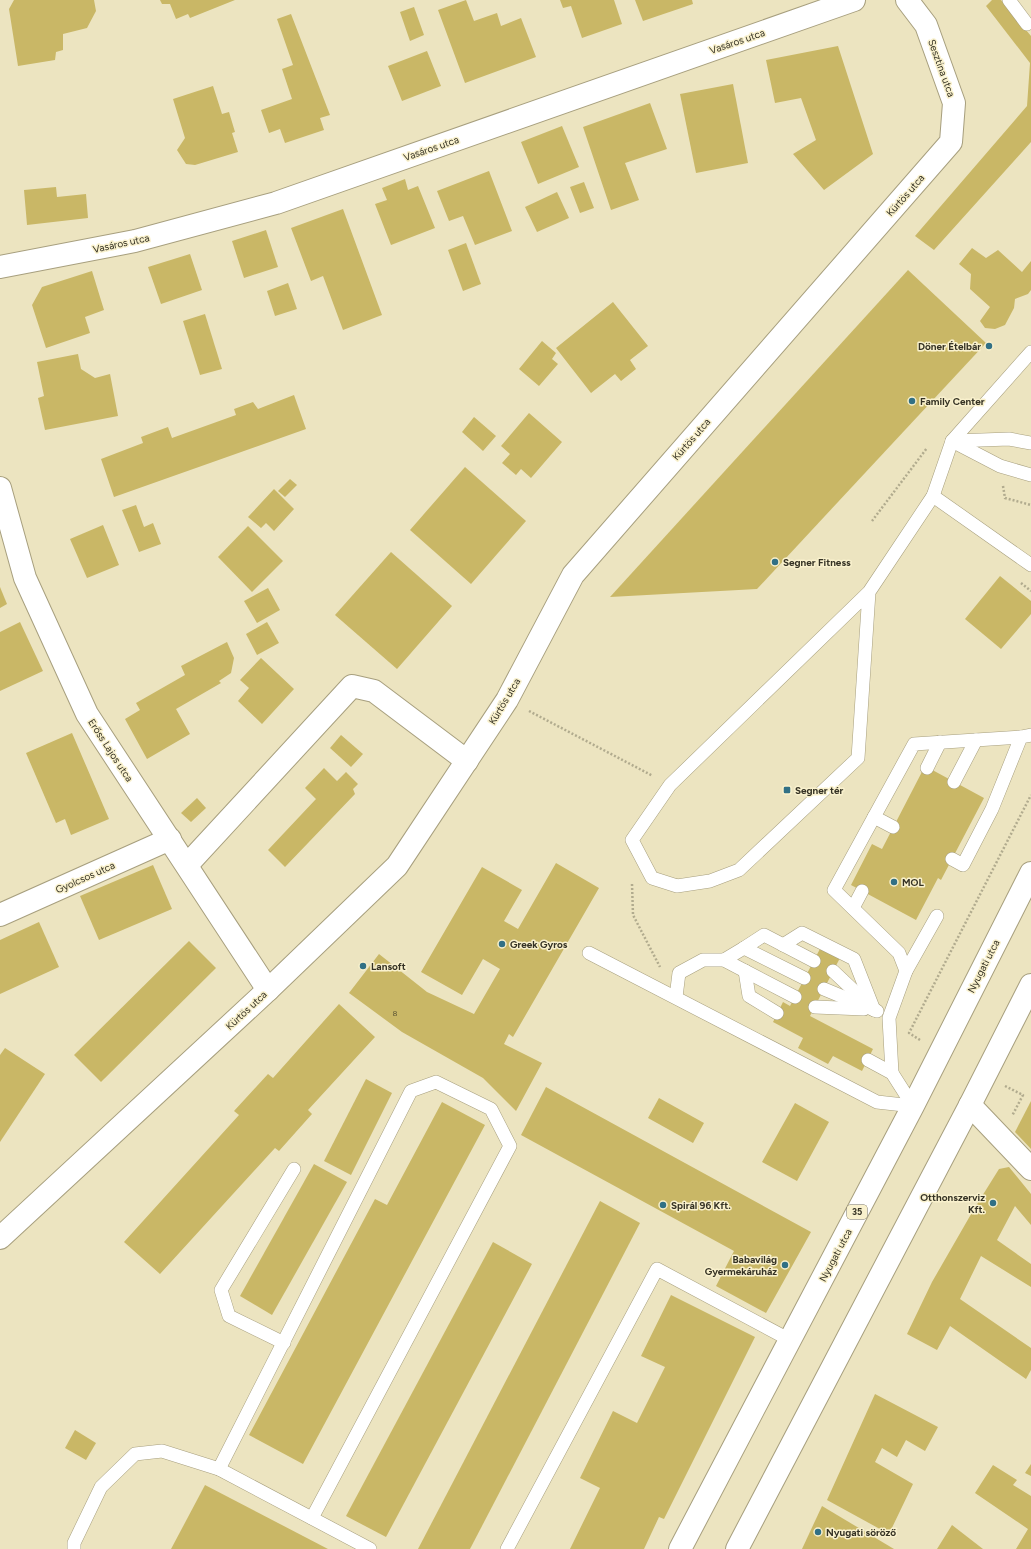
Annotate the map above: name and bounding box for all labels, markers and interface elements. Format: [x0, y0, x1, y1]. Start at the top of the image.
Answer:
street label: Vasáros utca [708, 26, 766, 57]
street label: Sesztina utca [925, 38, 958, 99]
street label: Vasáros utca [402, 133, 460, 164]
street label: Kürtös utca [884, 172, 927, 219]
street label: Vasáros utca [92, 231, 151, 256]
place label: Döner Ételbár [918, 340, 981, 353]
marker: Döner Ételbár [984, 341, 994, 351]
place label: Family Center [920, 395, 985, 408]
marker: Family Center [907, 396, 917, 406]
street label: Kürtös utca [670, 416, 713, 463]
place label: Segner Fitness [783, 556, 851, 569]
marker: Segner Fitness [770, 557, 780, 567]
street label: Kürtös utca [486, 676, 523, 727]
street label: Erőss Lajos utca [85, 716, 136, 784]
place label: Segner tér [795, 784, 844, 797]
marker: Segner tér [782, 785, 792, 795]
street label: Gyolcsos utca [54, 859, 117, 896]
place label: MOL [902, 876, 924, 889]
marker: MOL [889, 877, 899, 887]
street label: Nyugati utca [964, 937, 1002, 995]
place label: Greek Gyros [510, 938, 568, 951]
marker: Greek Gyros [497, 939, 507, 949]
place label: Lansoft [371, 960, 406, 973]
marker: Lansoft [358, 961, 368, 971]
street label: Kürtös utca [223, 988, 270, 1033]
house number: 8 [393, 1008, 398, 1018]
place label: Otthonszerviz Kft. [920, 1191, 986, 1216]
marker: Otthonszerviz Kft. [988, 1198, 998, 1208]
place label: Spirál 96 Kft. [671, 1199, 731, 1212]
marker: Spirál 96 Kft. [658, 1200, 668, 1210]
road number: 35 [847, 1205, 867, 1219]
street label: Nyugati utca [816, 1227, 855, 1284]
place label: Babavilág Gyermekáruház [705, 1253, 777, 1278]
marker: Babavilág Gyermekáruház [780, 1260, 790, 1270]
place label: Nyugati söröző [826, 1526, 896, 1539]
marker: Nyugati söröző [813, 1527, 823, 1537]

